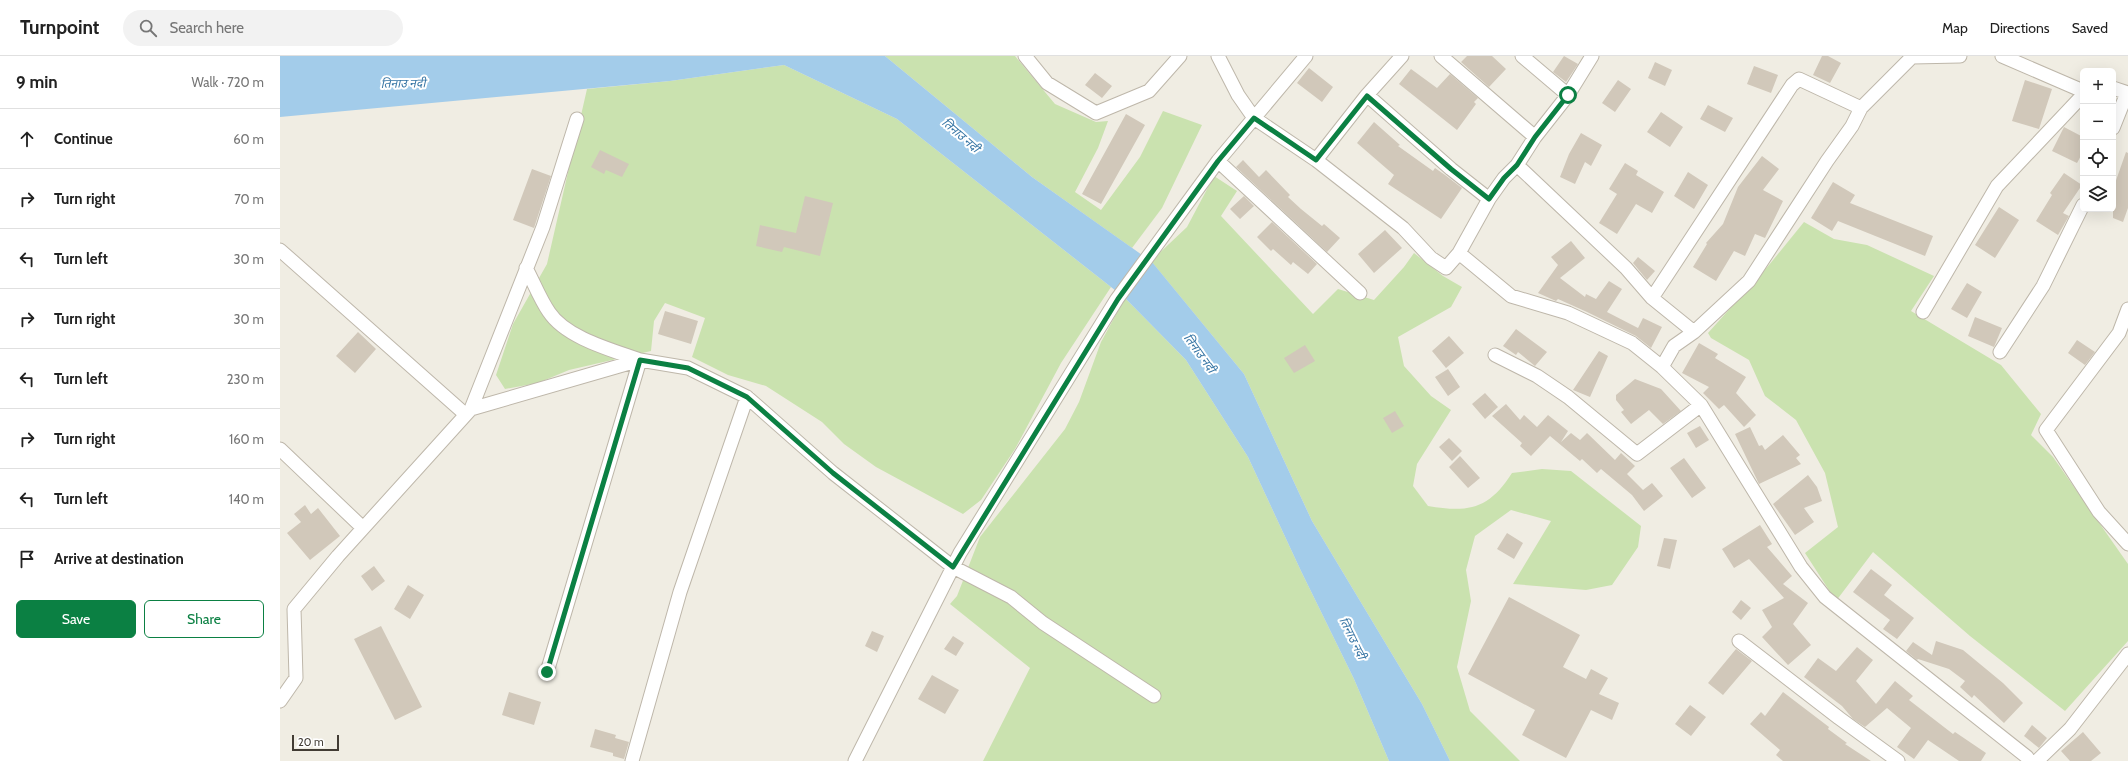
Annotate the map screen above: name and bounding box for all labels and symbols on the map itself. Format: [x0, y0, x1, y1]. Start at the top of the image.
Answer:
water label: तिनाउ नदी [380, 75, 428, 91]
route start [1559, 86, 1577, 104]
water label: तिनाउ नदी [939, 115, 985, 157]
water label: तिनाउ नदी [1181, 330, 1221, 378]
water label: तिनाउ नदी [1336, 615, 1371, 664]
route end [538, 663, 556, 681]
scale bar [292, 733, 339, 752]

